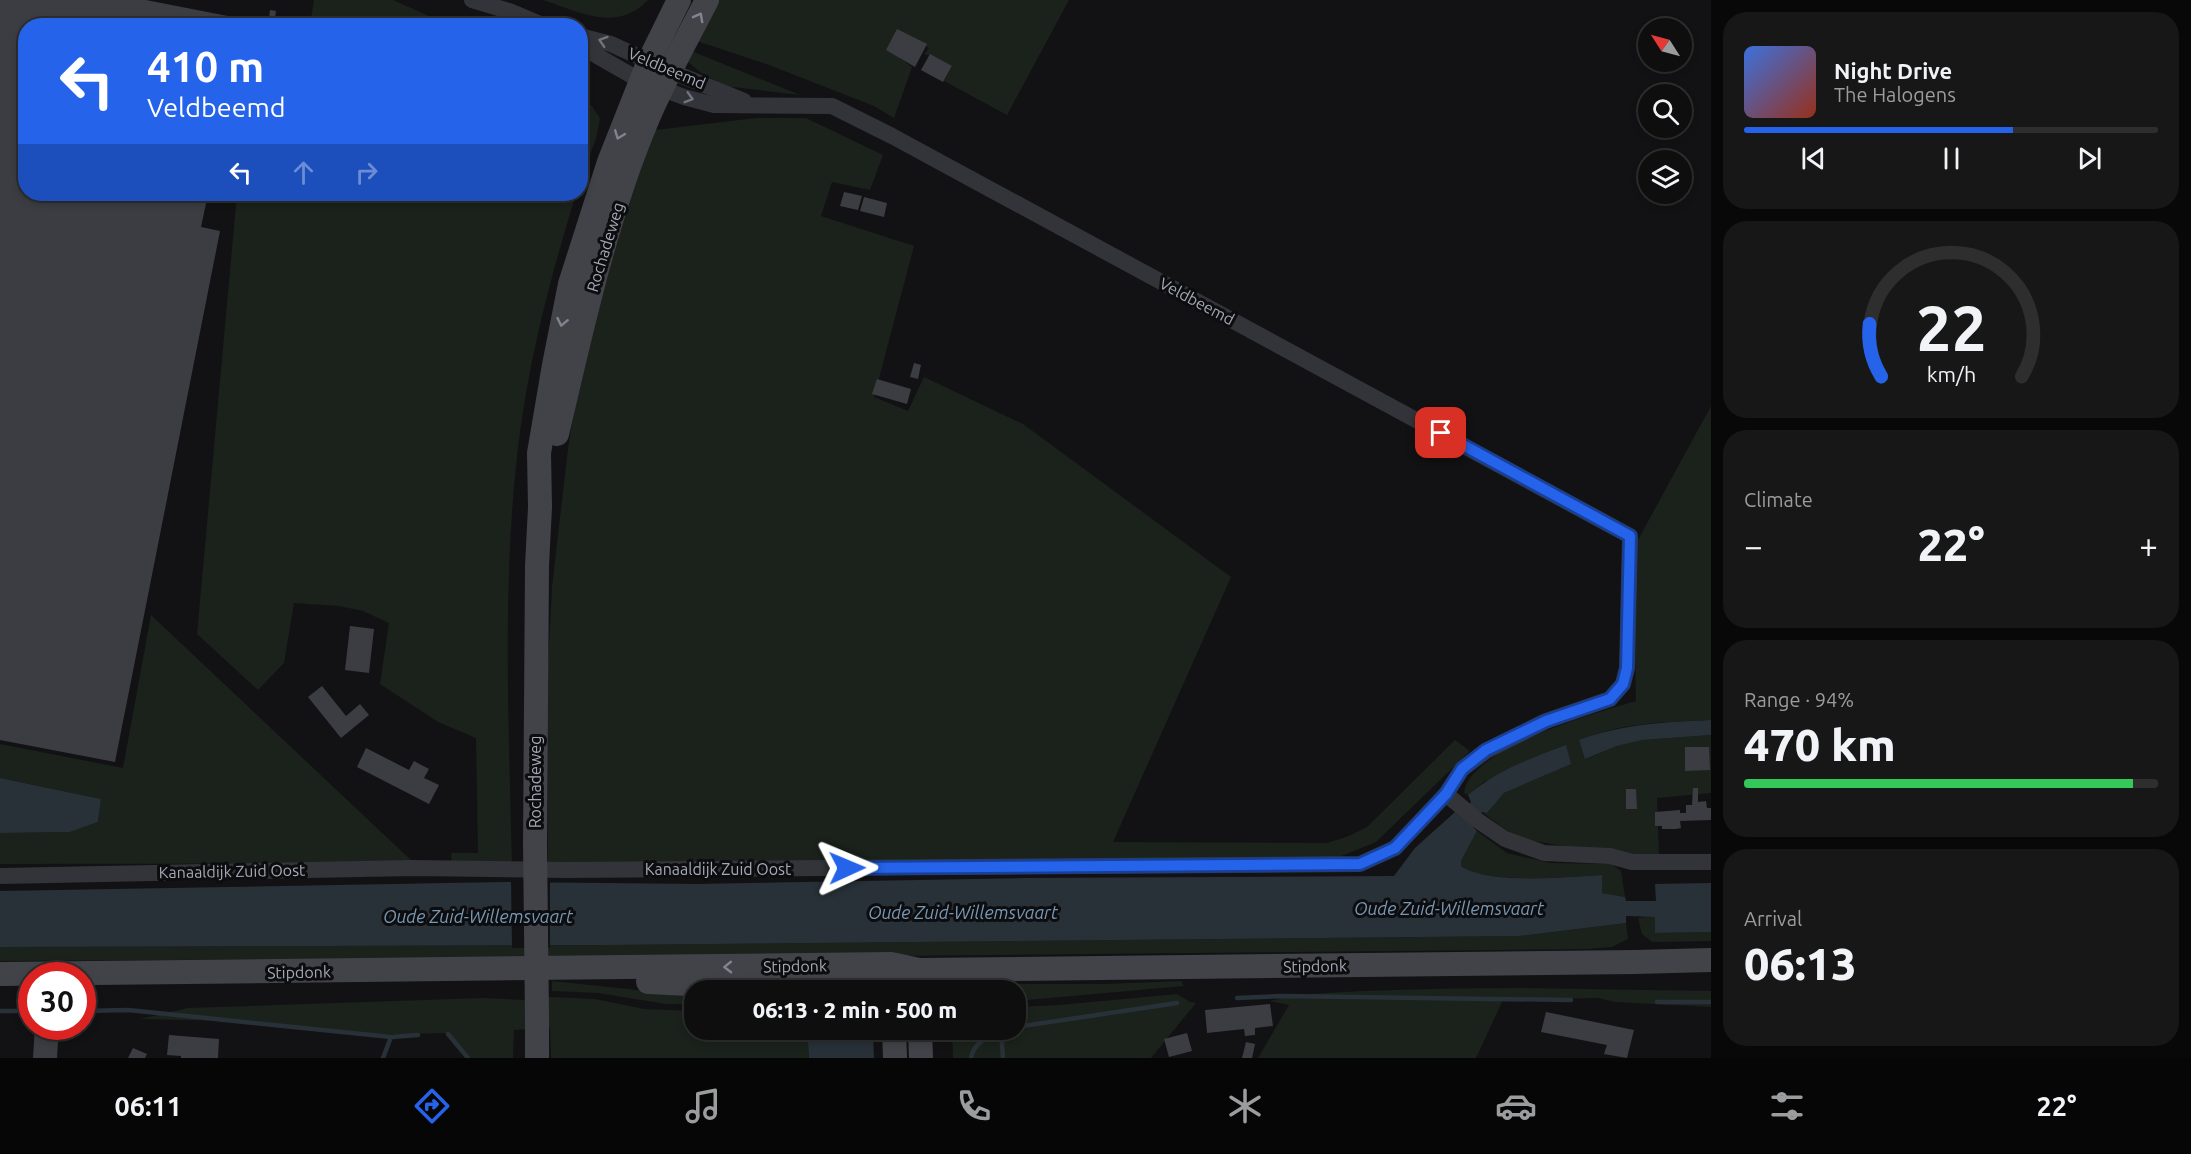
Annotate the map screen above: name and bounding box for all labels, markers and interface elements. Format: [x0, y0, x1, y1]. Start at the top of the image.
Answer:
one-way arrow [691, 12, 703, 23]
north arrow [1638, 18, 1692, 72]
map controls [1638, 18, 1692, 204]
one-way arrow [598, 36, 609, 48]
icon: left [48, 42, 126, 120]
text: 410 m [147, 43, 264, 90]
street label: Veldbeemd [626, 44, 708, 92]
text: Night Drive [1834, 58, 1952, 83]
text: The Halogens [1834, 83, 1956, 106]
button: search [1638, 84, 1692, 138]
one-way arrow [683, 91, 694, 103]
text: Veldbeemd [147, 92, 286, 122]
one-way arrow [614, 129, 626, 140]
icon: previous [1797, 142, 1830, 175]
icon: pause [1935, 142, 1968, 175]
icon: next [2073, 142, 2106, 175]
button: layers [1638, 150, 1692, 204]
icon: left [224, 156, 257, 189]
icon: ahead [287, 156, 320, 189]
icon: right [350, 156, 383, 189]
street label: Rochadeweg [583, 200, 627, 294]
street label: Veldbeemd [1156, 274, 1238, 328]
text: 22 [1916, 293, 1986, 363]
one-way arrow [556, 316, 569, 326]
text: km/h [1926, 362, 1976, 386]
pin [1415, 407, 1466, 458]
icon: arrive [1424, 416, 1457, 449]
text: Climate [1744, 488, 1813, 511]
text: 22° [1917, 519, 1985, 570]
text: − [1744, 527, 1763, 564]
text: + [2139, 527, 2158, 564]
text: Range · 94% [1744, 688, 1854, 711]
text: 470 km [1744, 719, 1896, 770]
street label: Rochadeweg [526, 736, 544, 828]
position arrow [815, 836, 879, 900]
street label: Kanaaldijk Zuid Oost [645, 860, 792, 878]
street label: Kanaaldijk Zuid Oost [159, 861, 306, 881]
water label: Oude Zuid-Willemsvaart [1354, 898, 1545, 918]
water label: Oude Zuid-Willemsvaart [868, 902, 1059, 922]
water label: Oude Zuid-Willemsvaart [383, 906, 574, 926]
text: Arrival [1744, 907, 1802, 930]
text: 06:13 [1744, 938, 1857, 989]
street label: Stipdonk [763, 956, 827, 976]
street label: Stipdonk [1283, 956, 1347, 976]
one-way arrow [723, 961, 732, 973]
speed limit sign: 30 [18, 962, 96, 1040]
street label: Stipdonk [267, 962, 331, 982]
text: 06:13 · 2 min · 500 m [753, 997, 957, 1022]
icon: directions [411, 1085, 453, 1127]
icon: music [682, 1085, 724, 1127]
icon: phone [953, 1085, 995, 1127]
icon: climate [1224, 1085, 1266, 1127]
icon: car [1495, 1085, 1537, 1127]
icon: filters [1766, 1085, 1808, 1127]
text: 06:11 [114, 1091, 182, 1121]
text: 22° [2036, 1091, 2076, 1121]

